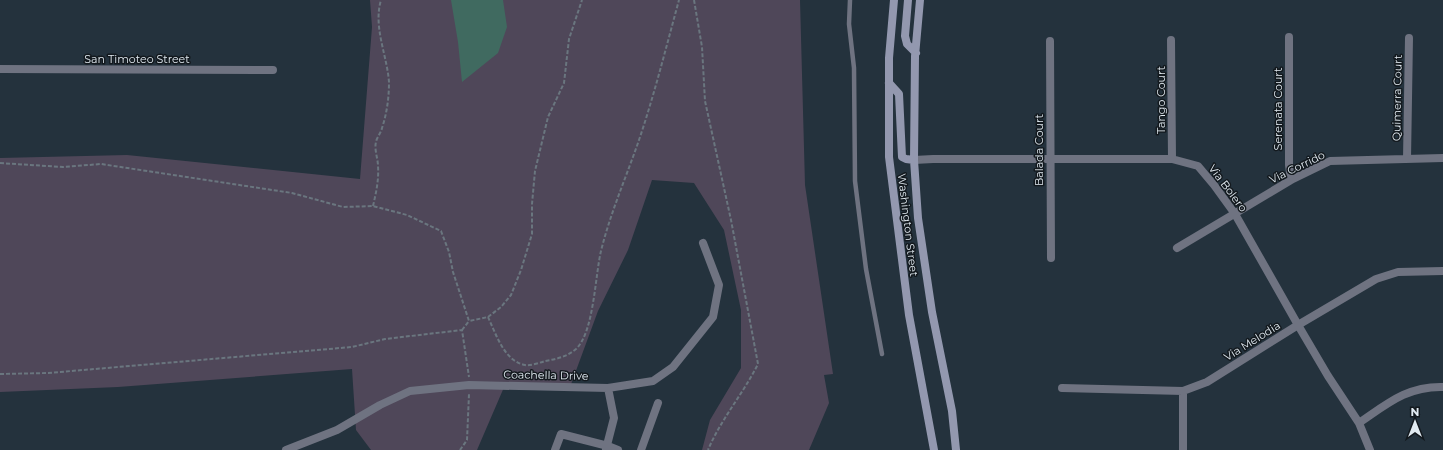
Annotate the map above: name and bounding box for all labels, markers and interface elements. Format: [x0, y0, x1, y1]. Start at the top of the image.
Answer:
street label: San Timoteo Street [84, 52, 190, 66]
street label: Quimerra Court [1389, 54, 1405, 141]
street label: Tango Court [1154, 65, 1168, 134]
street label: Serenata Court [1271, 67, 1285, 150]
street label: Balada Court [1032, 114, 1046, 186]
street label: Via Corrido [1267, 147, 1327, 186]
street label: Via Bolero [1206, 162, 1250, 215]
street label: Washington Street [895, 173, 921, 278]
street label: Via Melodia [1221, 318, 1283, 364]
street label: Coachella Drive [503, 367, 589, 383]
north arrow [1395, 402, 1435, 442]
text: N [1411, 405, 1419, 419]

